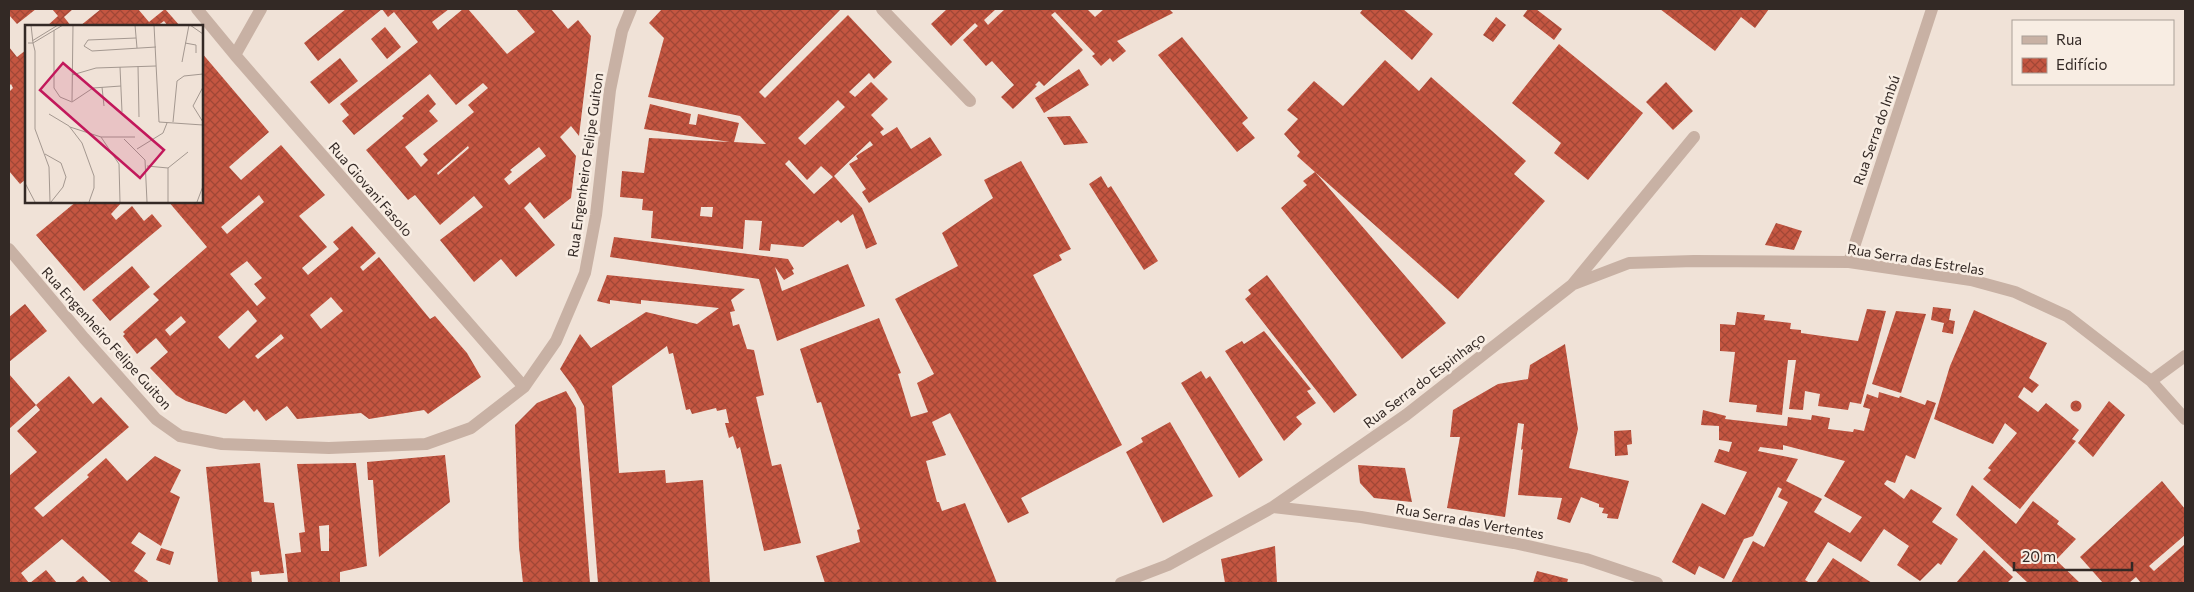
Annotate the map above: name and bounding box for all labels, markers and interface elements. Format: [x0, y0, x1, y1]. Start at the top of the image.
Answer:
legend [2012, 20, 2174, 85]
inset map [25, 25, 202, 202]
text: Rua [2056, 30, 2082, 48]
text: Edifício [2056, 55, 2107, 73]
street label: Rua Engenheiro Felipe Guiton [564, 72, 606, 258]
street label: Rua Serra do Imbú [1849, 73, 1903, 187]
street label: Rua Giovani Fasolo [325, 138, 417, 240]
street label: Rua Serra das Estrelas [1846, 240, 1986, 278]
street label: Rua Engenheiro Felipe Guiton [38, 263, 176, 413]
street label: Rua Serra do Espinhaço [1360, 329, 1488, 431]
street label: Rua Serra das Vertentes [1395, 500, 1545, 542]
scale bar [2014, 540, 2132, 572]
text: 20 m [2022, 547, 2056, 565]

